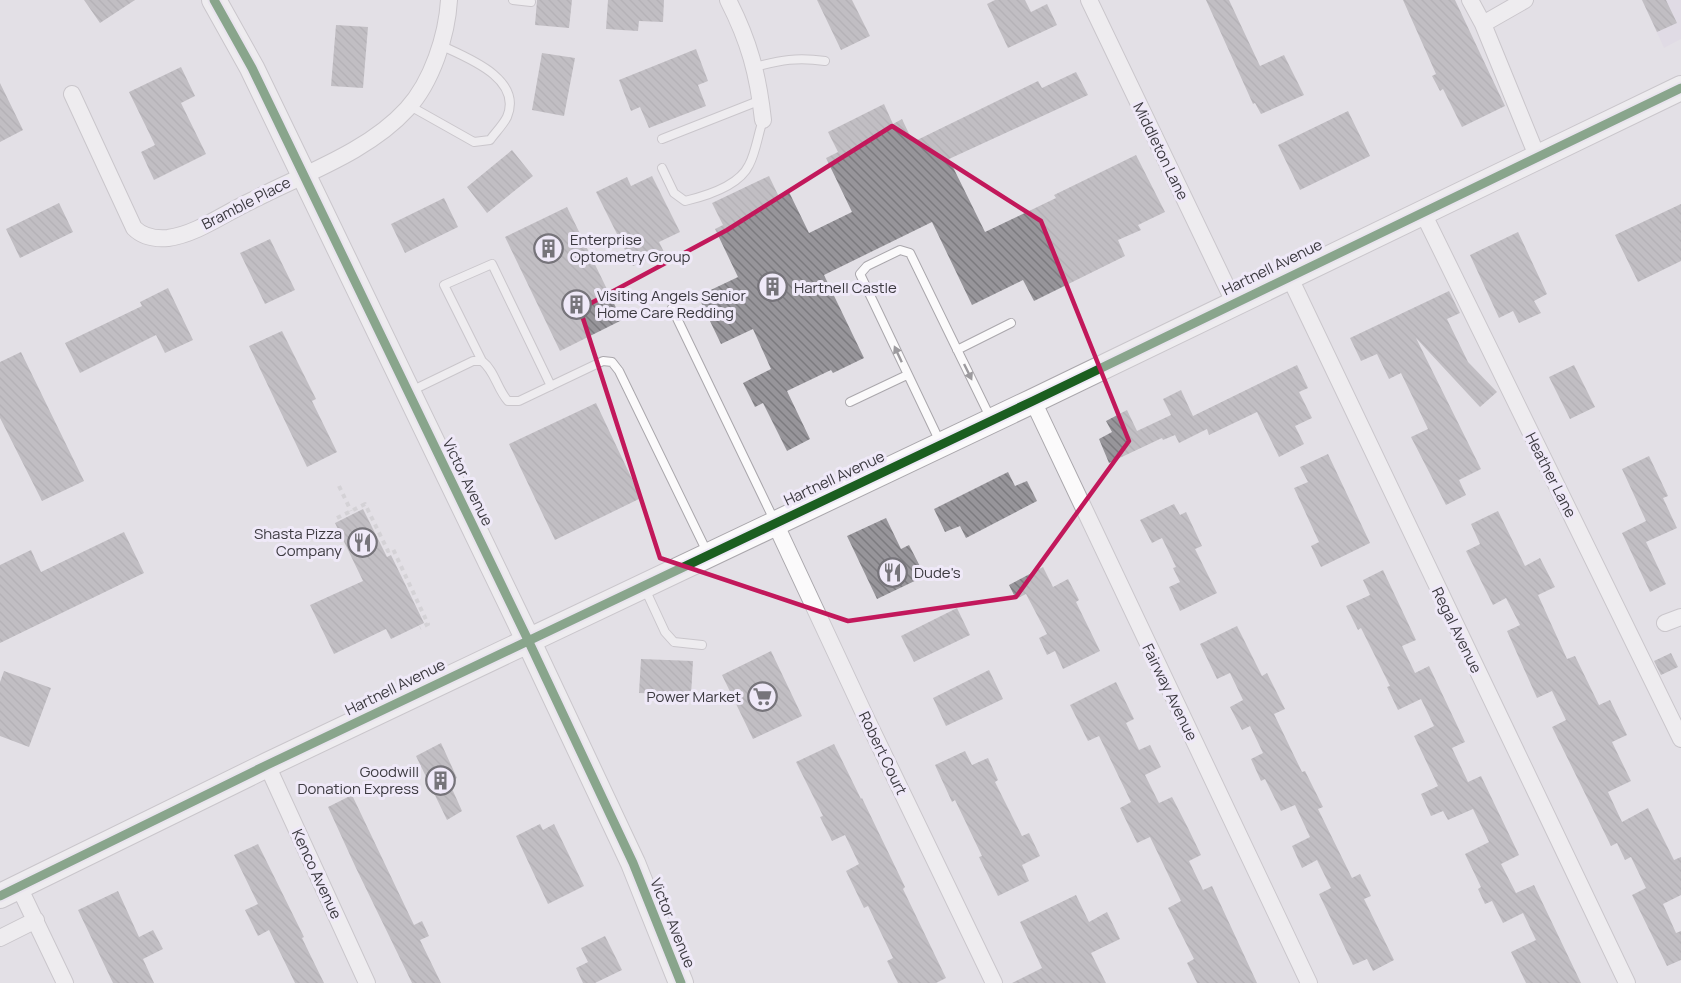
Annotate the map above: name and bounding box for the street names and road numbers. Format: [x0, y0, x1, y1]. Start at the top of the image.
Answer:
street label: Middleton Lane [1128, 99, 1194, 204]
street label: Bramble Place [198, 171, 294, 234]
street label: Hartnell Avenue [1218, 234, 1326, 300]
street label: Heather Lane [1521, 429, 1582, 521]
street label: Victor Avenue [438, 435, 498, 529]
street label: Hartnell Avenue [780, 445, 888, 511]
street label: Regal Avenue [1427, 583, 1487, 677]
street label: Fairway Avenue [1137, 640, 1203, 744]
street label: Hartnell Avenue [341, 654, 449, 720]
street label: Robert Court [854, 708, 912, 798]
street label: Kenco Avenue [287, 826, 347, 923]
street label: Victor Avenue [645, 875, 701, 971]

